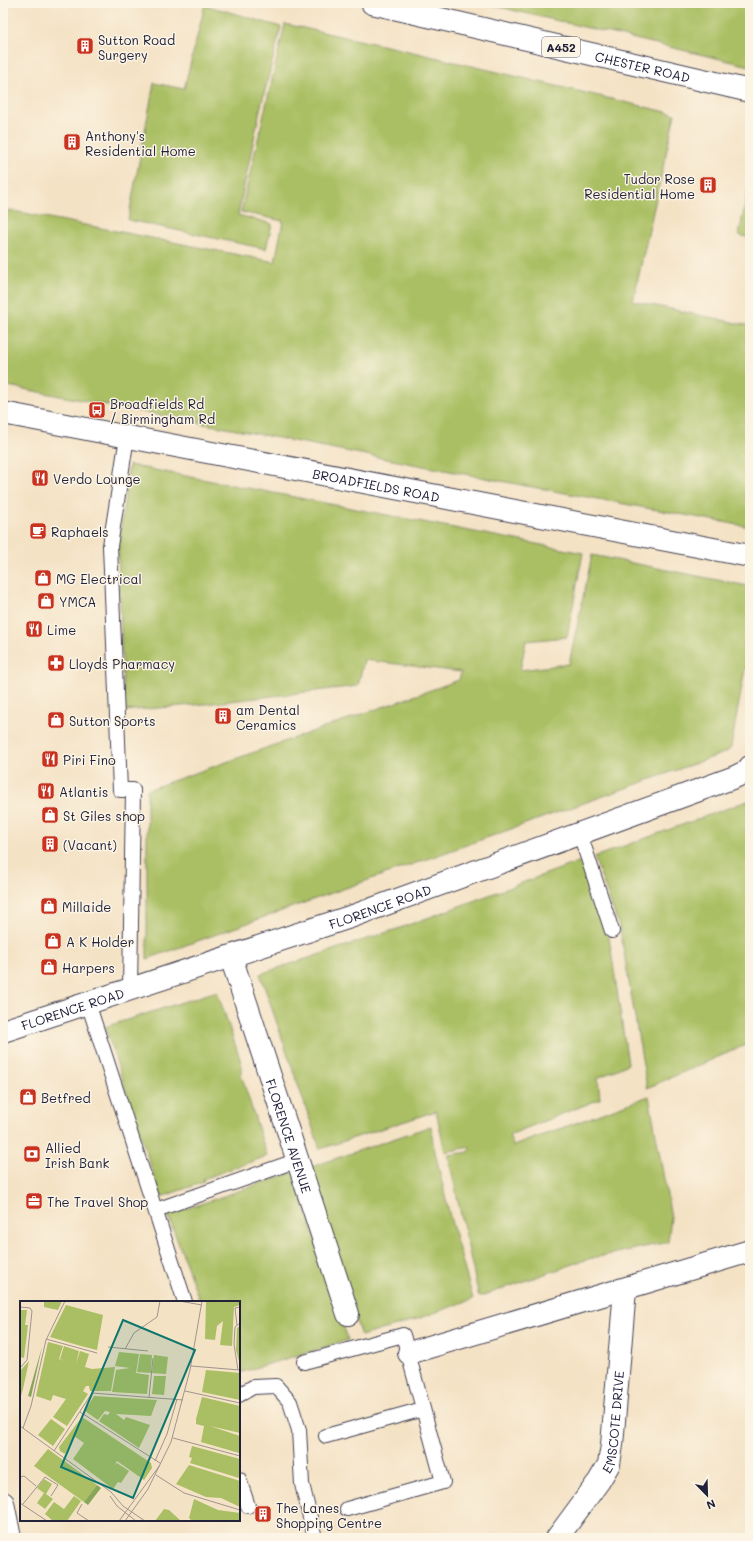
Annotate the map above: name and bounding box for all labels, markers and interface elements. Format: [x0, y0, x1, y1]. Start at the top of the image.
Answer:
place label: Sutton Road Surgery [98, 31, 175, 63]
building icon: Sutton Road Surgery [75, 36, 95, 56]
road number: A452 [542, 37, 580, 57]
street label: CHESTER ROAD [594, 47, 692, 85]
place label: Anthony's Residential Home [85, 127, 196, 159]
building icon: Anthony's Residential Home [62, 132, 82, 152]
place label: Tudor Rose Residential Home [584, 170, 695, 202]
building icon: Tudor Rose Residential Home [698, 175, 718, 195]
place label: Broadfields Rd / Birmingham Rd [110, 395, 215, 427]
bus stop icon: Broadfields Rd / Birmingham Rd [87, 400, 107, 420]
street label: BROADFIELDS ROAD [311, 464, 441, 505]
restaurant icon: Verdo Lounge [30, 468, 50, 488]
place label: Verdo Lounge [53, 470, 141, 487]
cafe icon: Raphaels [28, 521, 48, 541]
place label: Raphaels [51, 523, 109, 540]
shop icon: MG Electrical [33, 568, 53, 588]
place label: MG Electrical [56, 570, 142, 587]
shop icon: YMCA [36, 591, 56, 611]
place label: YMCA [59, 593, 96, 610]
restaurant icon: Lime [24, 619, 44, 639]
place label: Lime [47, 621, 76, 638]
pharmacy icon: Lloyds Pharmacy [46, 653, 66, 673]
place label: Lloyds Pharmacy [69, 655, 175, 672]
place label: am Dental Ceramics [236, 701, 300, 733]
building icon: am Dental Ceramics [213, 706, 233, 726]
shop icon: Sutton Sports [46, 710, 66, 730]
place label: Sutton Sports [69, 712, 156, 729]
restaurant icon: Piri Fino [40, 749, 60, 769]
place label: Piri Fino [63, 751, 116, 768]
restaurant icon: Atlantis [36, 781, 56, 801]
place label: Atlantis [59, 783, 108, 800]
shop icon: St Giles shop [40, 805, 60, 825]
place label: St Giles shop [63, 807, 145, 824]
building icon: (Vacant) [40, 834, 60, 854]
place label: (Vacant) [63, 836, 117, 853]
street label: FLORENCE ROAD [327, 880, 433, 932]
shop icon: Millaide [39, 896, 59, 916]
place label: Millaide [62, 898, 111, 915]
shop icon: A K Holder [43, 931, 63, 951]
place label: A K Holder [66, 933, 134, 950]
shop icon: Harpers [39, 957, 59, 977]
place label: Harpers [62, 959, 115, 976]
street label: FLORENCE ROAD [19, 983, 126, 1033]
street label: FLORENCE AVENUE [263, 1076, 316, 1195]
shop icon: Betfred [18, 1087, 38, 1107]
place label: Betfred [41, 1089, 91, 1106]
place label: Allied Irish Bank [45, 1139, 109, 1171]
bank icon: Allied Irish Bank [22, 1144, 42, 1164]
office icon: The Travel Shop [24, 1191, 44, 1211]
place label: The Travel Shop [47, 1193, 148, 1210]
inset map [20, 1301, 240, 1521]
street label: EMSCOTE DRIVE [597, 1370, 627, 1476]
north arrow [687, 1475, 727, 1515]
text: N [704, 1496, 718, 1513]
place label: The Lanes Shopping Centre [276, 1499, 382, 1531]
building icon: The Lanes Shopping Centre [253, 1504, 273, 1524]

